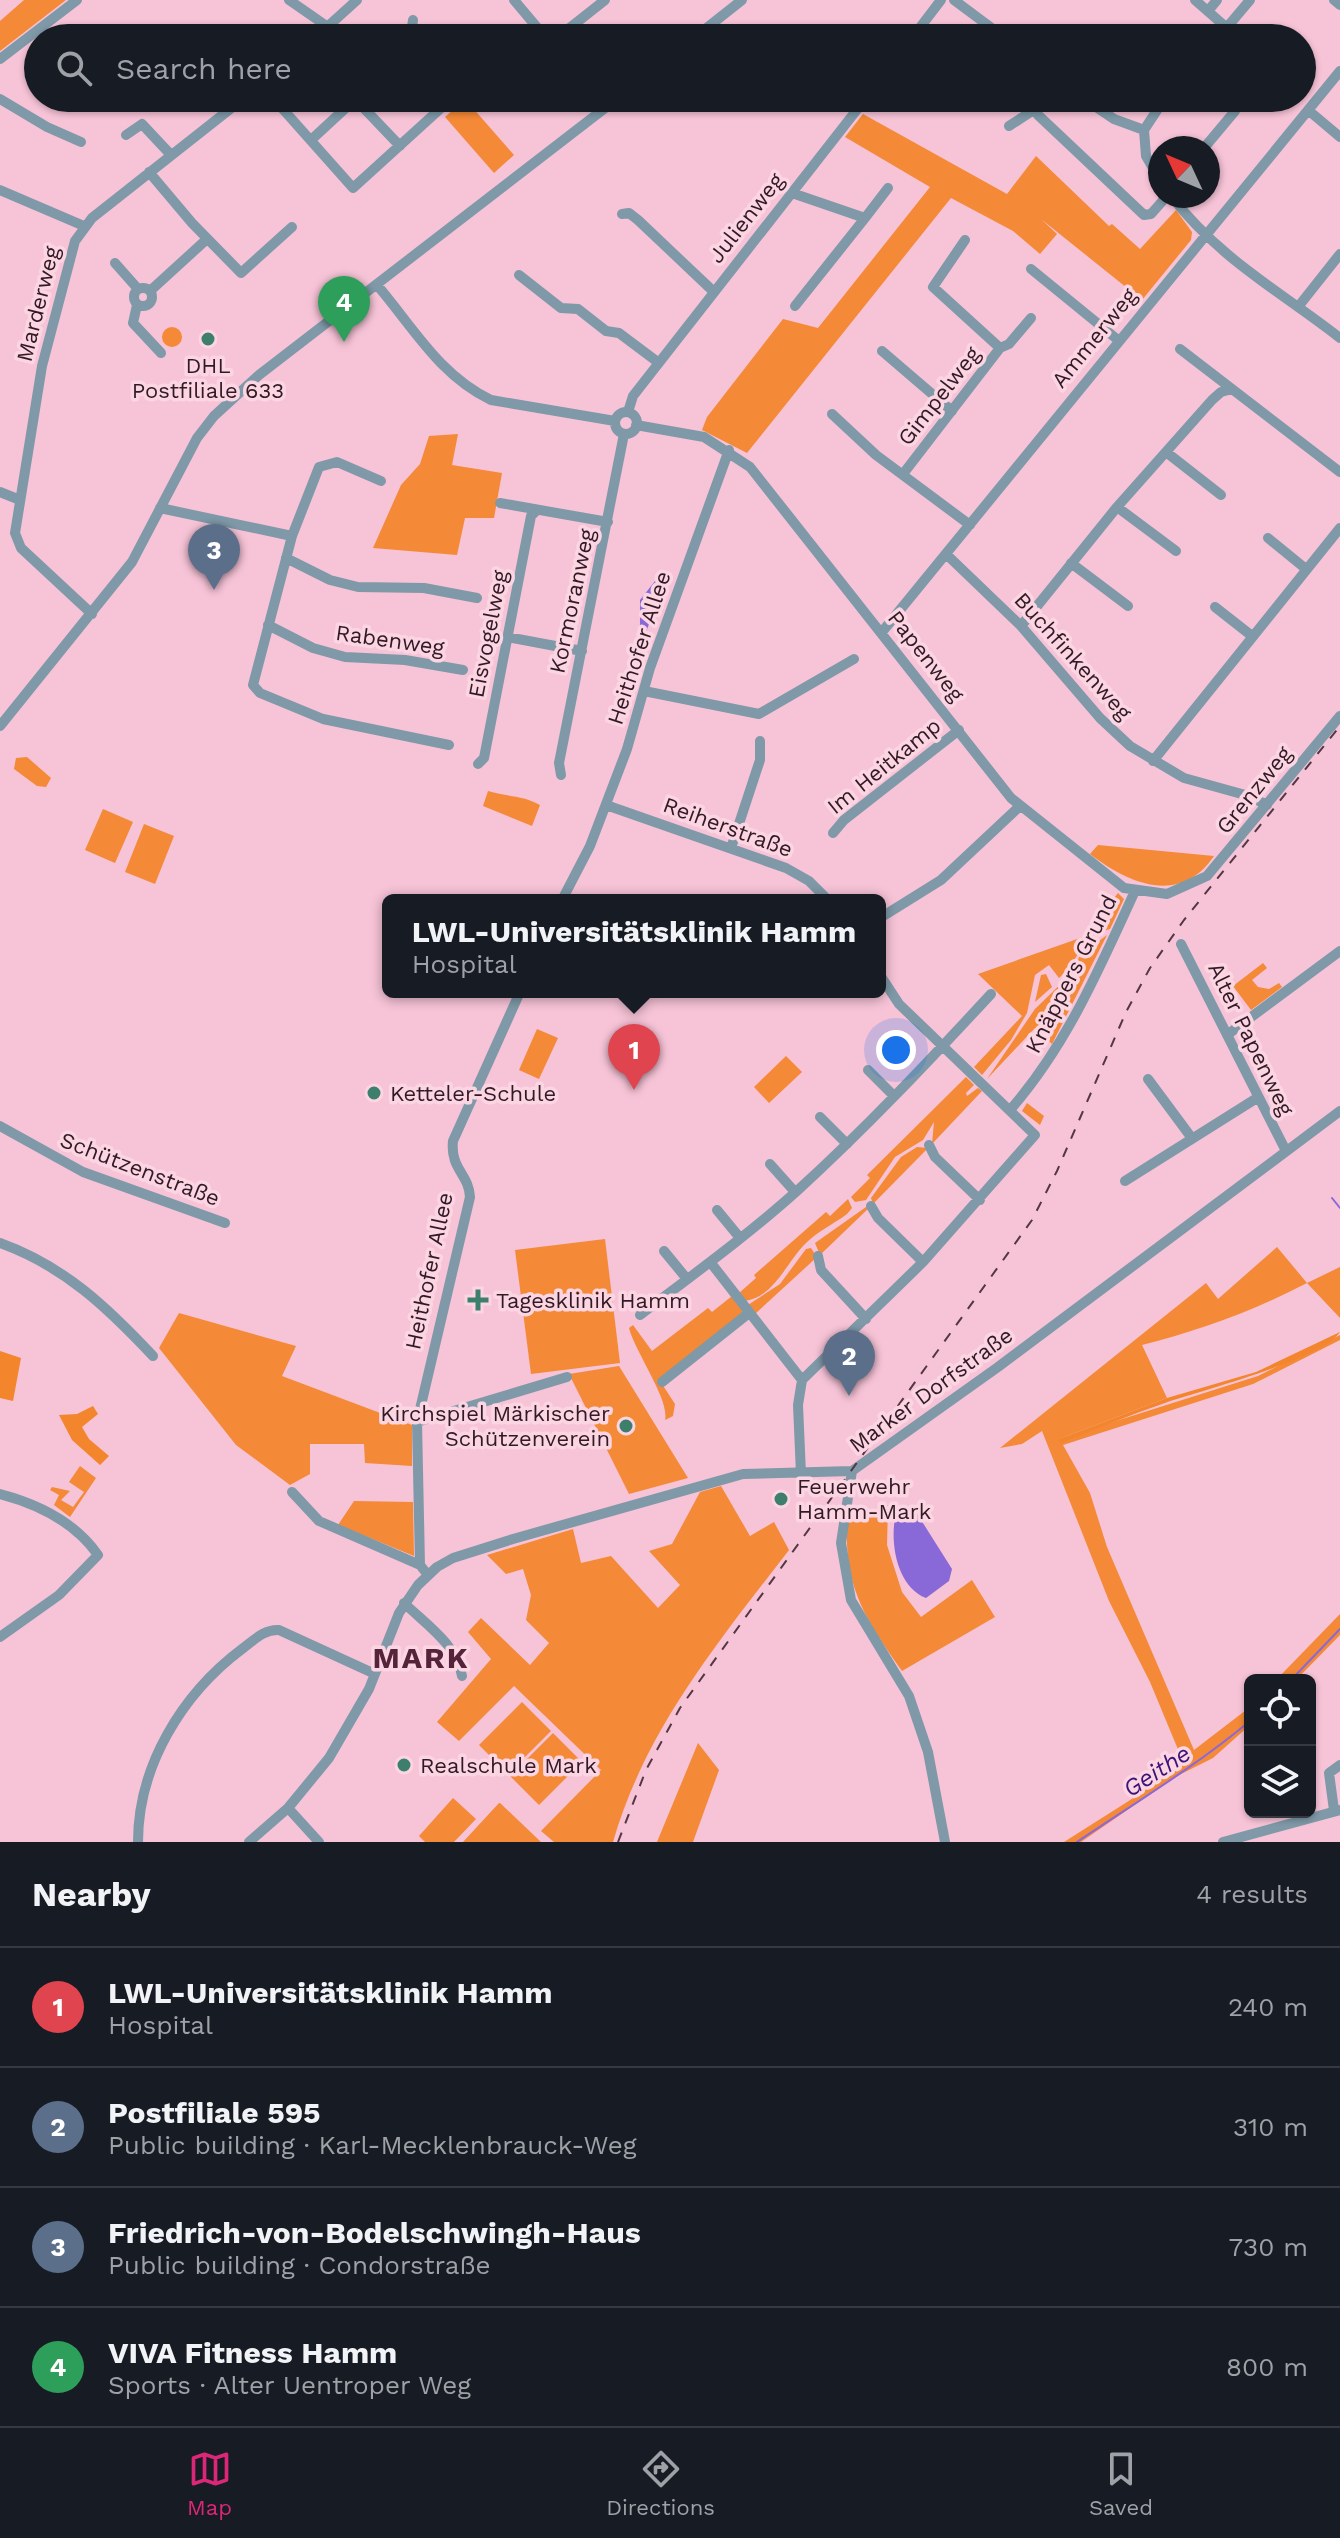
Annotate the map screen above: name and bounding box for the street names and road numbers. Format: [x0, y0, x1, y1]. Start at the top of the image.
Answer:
street label: Julienweg [703, 168, 789, 268]
street label: Marderweg [12, 244, 64, 364]
street label: Ammerweg [1046, 283, 1142, 393]
street label: Gimpelweg [893, 342, 985, 450]
street label: Kormoranweg [545, 526, 600, 675]
street label: Eisvogelweg [463, 568, 513, 700]
street label: Heithofer Allee [602, 568, 676, 728]
street label: Buchfinkenweg [1009, 587, 1137, 725]
street label: Papenweg [883, 606, 969, 707]
street label: Rabenweg [334, 620, 446, 660]
street label: Im Heitkamp [822, 713, 946, 819]
street label: Grenzweg [1211, 741, 1297, 839]
street label: Reiherstraße [660, 792, 796, 862]
street label: Knäppers Grund [1020, 891, 1122, 1057]
street label: Alter Papenweg [1203, 958, 1299, 1120]
street label: Schützenstraße [57, 1127, 223, 1211]
street label: Heithofer Allee [400, 1190, 458, 1352]
street label: Marker Dorfstraße [844, 1322, 1018, 1458]

